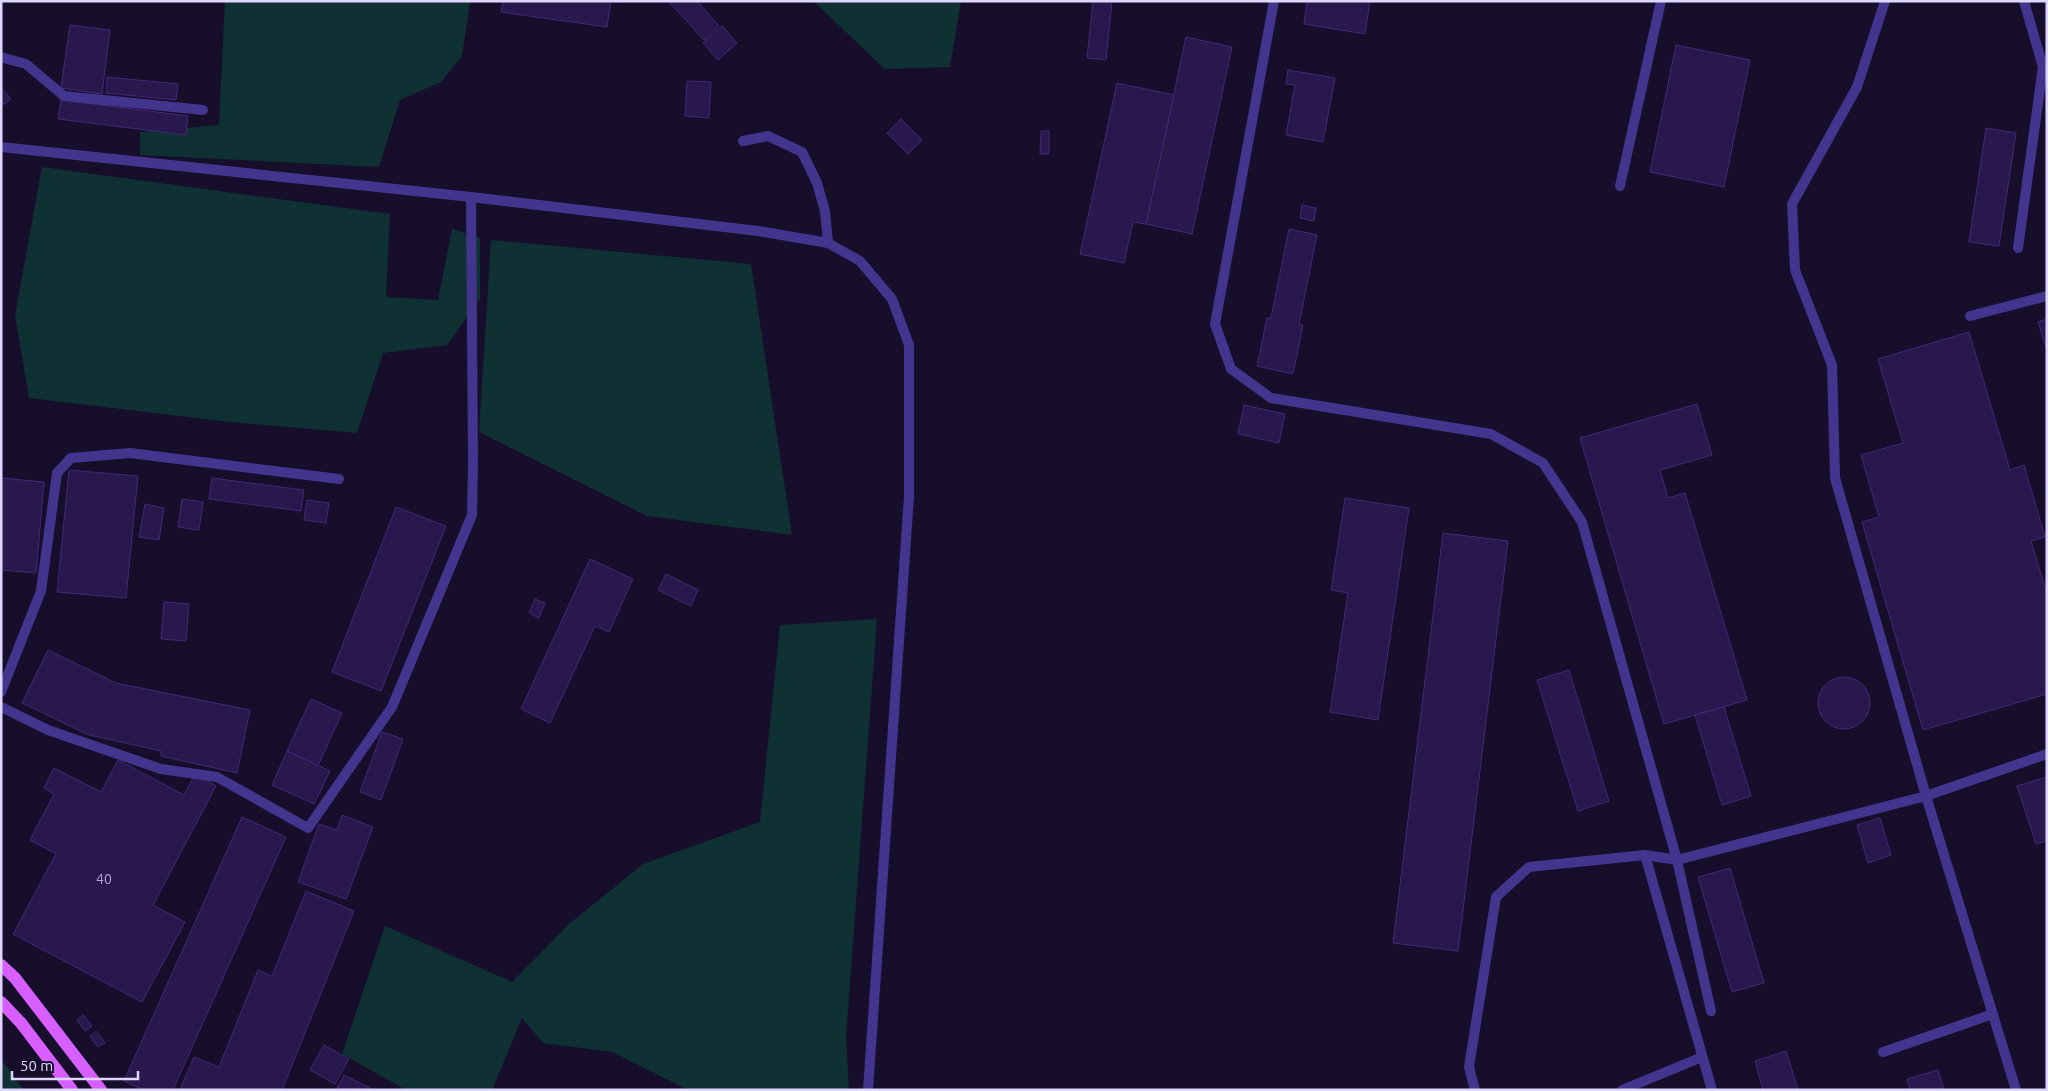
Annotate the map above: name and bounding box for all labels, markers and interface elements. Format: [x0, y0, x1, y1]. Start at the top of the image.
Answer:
house number: 40 [96, 871, 112, 887]
scale bar [12, 1048, 139, 1080]
text: 50 m [20, 1057, 53, 1074]

